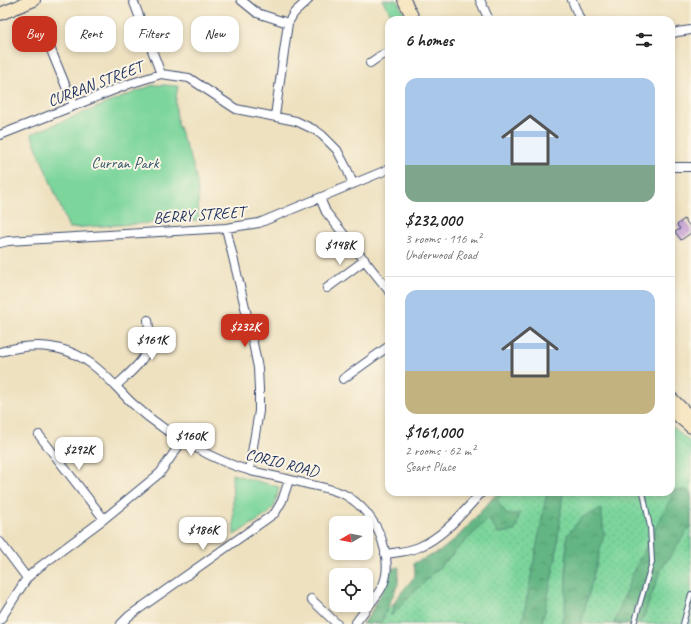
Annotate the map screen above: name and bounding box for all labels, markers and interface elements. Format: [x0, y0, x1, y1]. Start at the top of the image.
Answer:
chip: Buy [12, 16, 57, 52]
chip: Rent [65, 16, 116, 52]
chip: Filters [124, 16, 183, 52]
chip: New [191, 16, 239, 52]
icon: filters [633, 29, 655, 51]
text: 6 homes [405, 30, 453, 51]
street label: CURRAN STREET [45, 55, 149, 111]
icon: home [494, 104, 566, 176]
park label: Curran Park [91, 153, 160, 173]
street label: BERRY STREET [153, 202, 249, 228]
text: $232,000 [405, 210, 462, 231]
text: 3 rooms · 116 m² [405, 231, 481, 247]
pin: $148K [312, 232, 368, 266]
text: $148K [325, 237, 355, 253]
text: Underwood Road [405, 247, 477, 263]
pin: $232K [217, 314, 273, 348]
icon: home [494, 316, 566, 388]
text: $232K [230, 319, 260, 335]
pin: $161K [124, 327, 180, 361]
text: $161K [137, 332, 167, 348]
text: $161,000 [405, 422, 462, 443]
pin: $160K [163, 423, 219, 457]
text: $160K [176, 428, 206, 444]
pin: $292K [51, 437, 107, 471]
text: $292K [64, 442, 94, 458]
text: 2 rooms · 62 m² [405, 443, 475, 459]
street label: CORIO ROAD [243, 444, 322, 482]
text: Sears Place [405, 459, 455, 475]
north arrow [329, 516, 373, 560]
map controls [329, 516, 373, 612]
pin: $186K [175, 517, 231, 551]
text: $186K [188, 522, 218, 538]
button: locate [329, 568, 373, 612]

